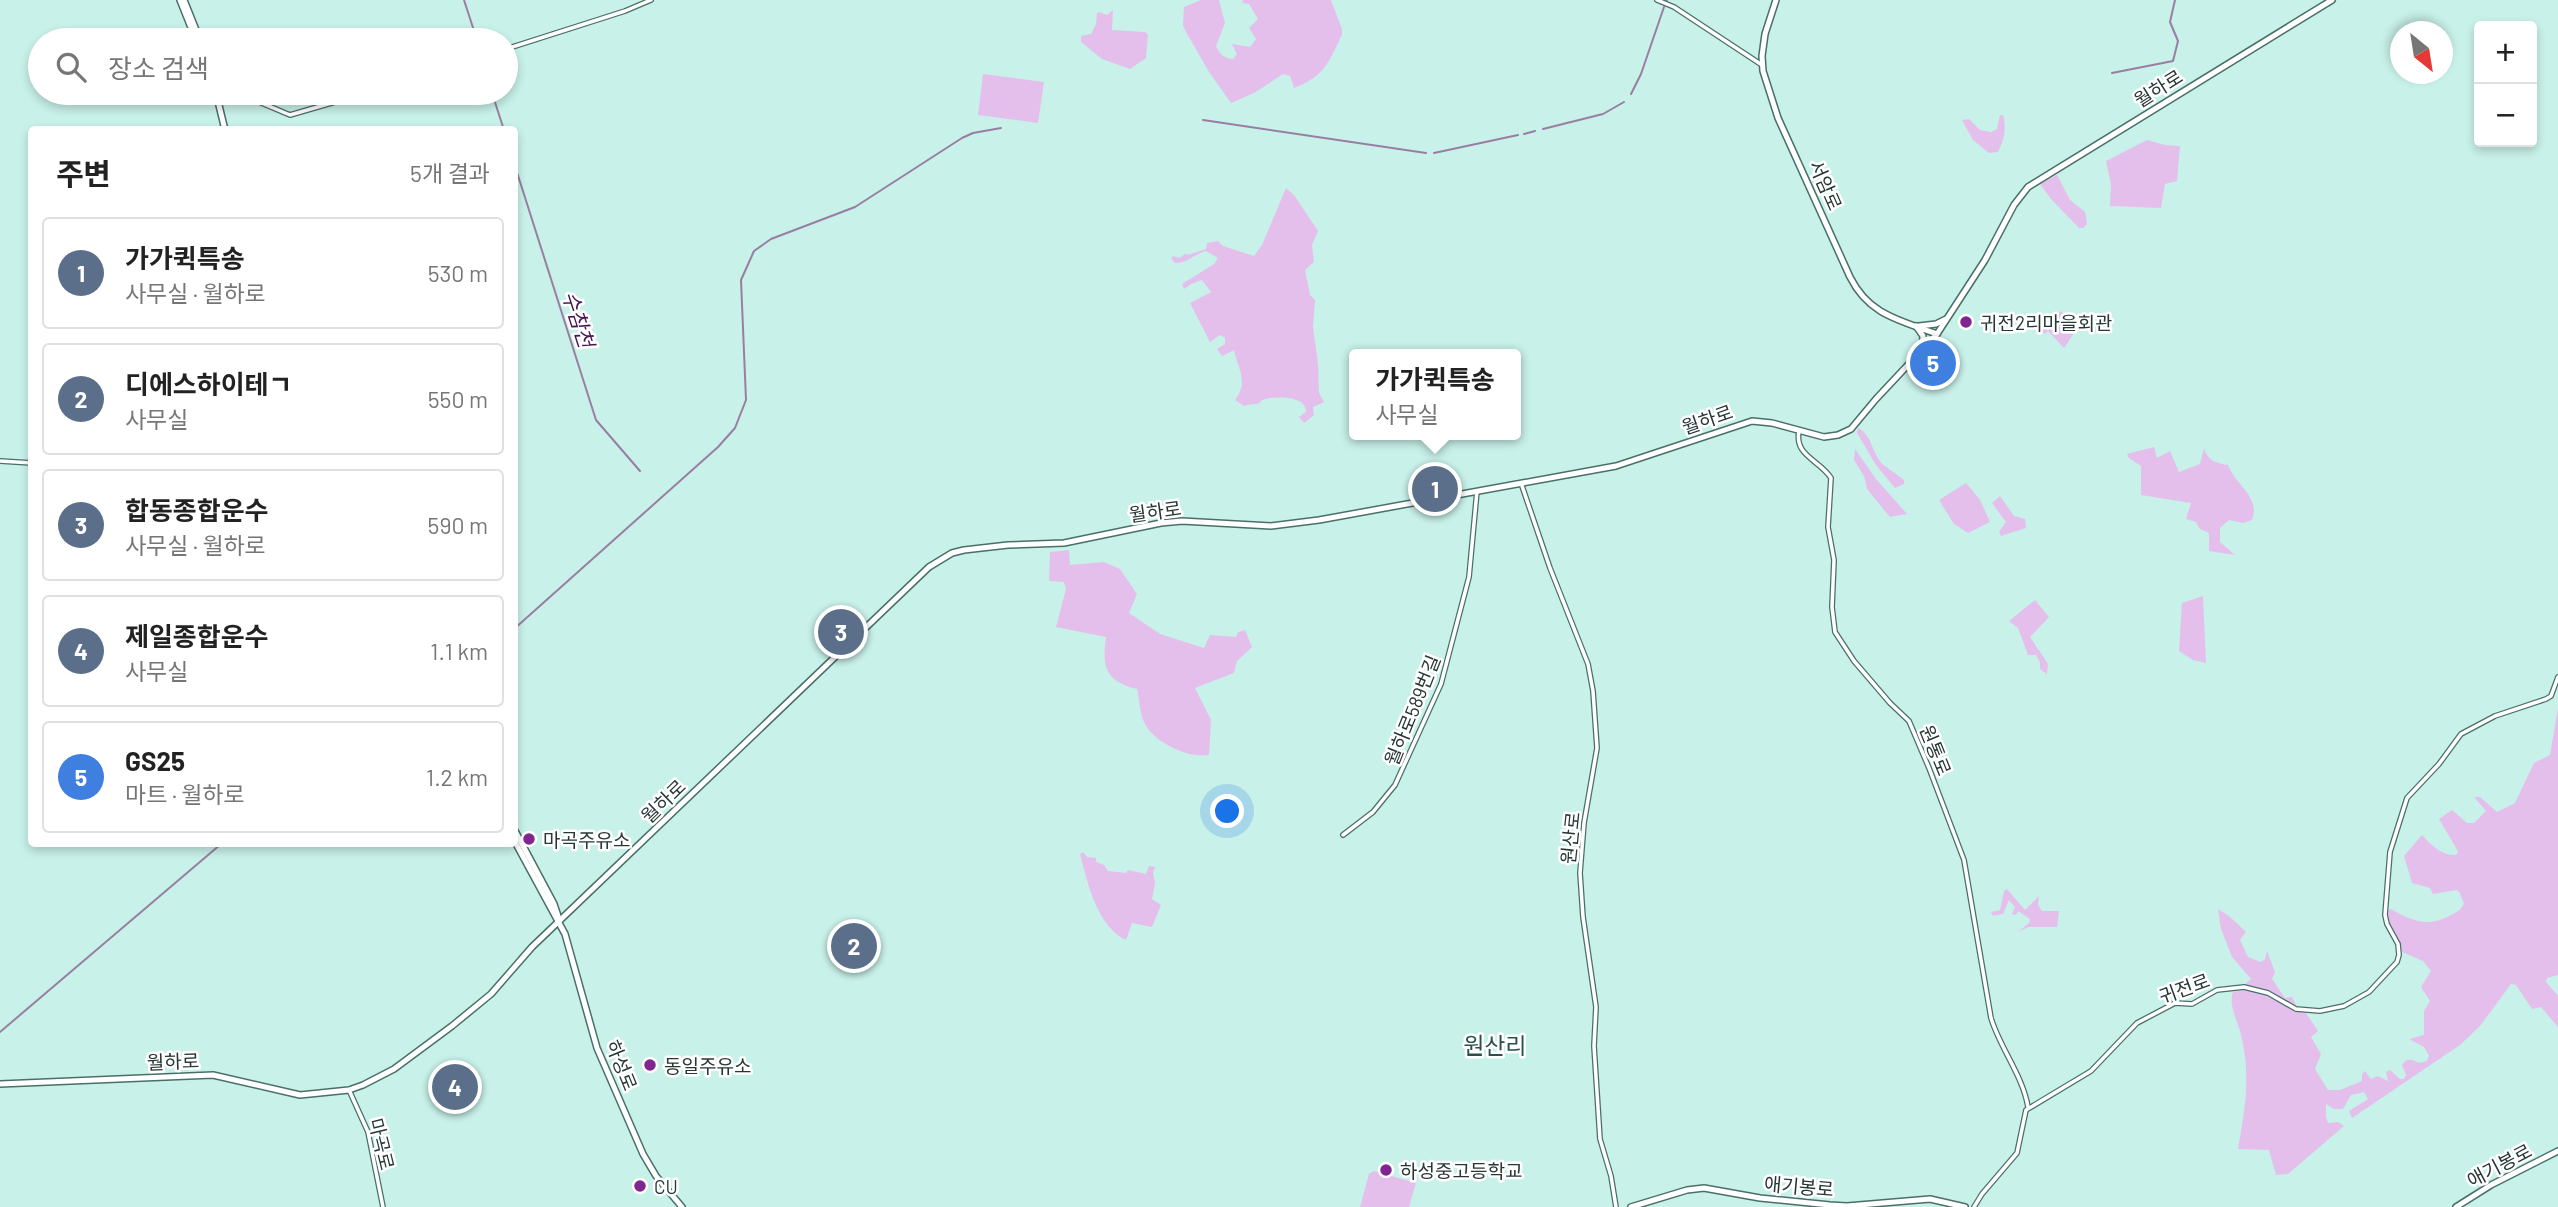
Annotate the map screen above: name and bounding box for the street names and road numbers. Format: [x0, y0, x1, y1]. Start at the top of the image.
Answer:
street label: 월하로 [2130, 64, 2186, 112]
street label: 서암로 [1805, 156, 1847, 214]
street label: 월하로 [1678, 400, 1736, 438]
street label: 월하로 [1127, 496, 1183, 526]
street label: 월하로589번길 [1379, 651, 1445, 769]
street label: 원통로 [1916, 721, 1956, 779]
street label: 월하로 [636, 775, 690, 827]
street label: 원산로 [1556, 811, 1584, 865]
street label: 귀전로 [2155, 968, 2213, 1008]
street label: 하성로 [602, 1036, 642, 1094]
street label: 월하로 [146, 1049, 200, 1073]
street label: 마곡로 [364, 1116, 400, 1172]
street label: 애기봉로 [2463, 1138, 2535, 1192]
street label: 애기봉로 [1763, 1171, 1835, 1201]

